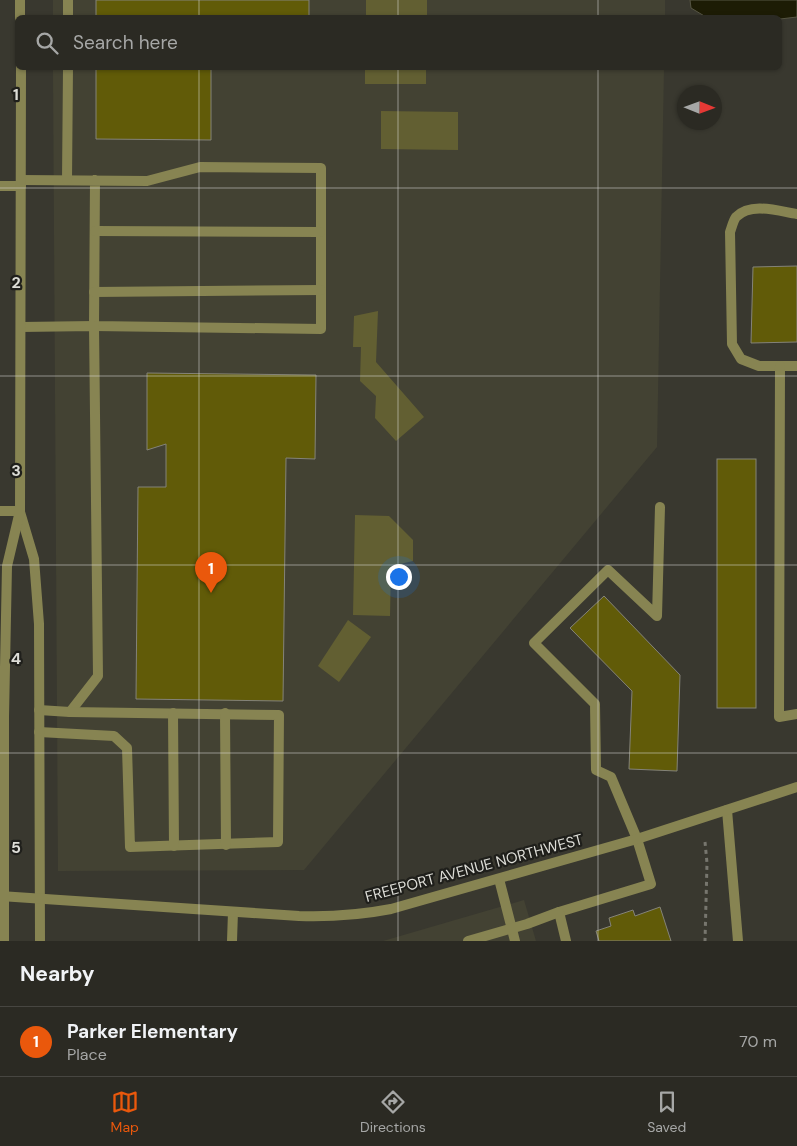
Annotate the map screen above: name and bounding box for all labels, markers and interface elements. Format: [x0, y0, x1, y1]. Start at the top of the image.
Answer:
search box [15, 15, 782, 70]
icon: search [33, 29, 61, 57]
text: Search here [73, 30, 178, 55]
text: 1 [13, 84, 19, 105]
north arrow [677, 85, 722, 130]
text: 2 [11, 272, 21, 293]
text: 3 [11, 460, 21, 481]
pin: 1 [195, 552, 227, 593]
your location [386, 564, 412, 590]
text: 4 [11, 648, 21, 669]
street label: FREEPORT AVENUE NORTHWEST [363, 829, 585, 907]
text: 5 [11, 837, 21, 858]
text: Nearby [20, 960, 94, 988]
text: Parker Elementary [67, 1019, 238, 1044]
text: 1 [33, 1031, 39, 1052]
text: 70 m [739, 1031, 777, 1052]
text: Place [67, 1044, 107, 1065]
tab: Map [111, 1088, 139, 1136]
tab: Directions [360, 1088, 426, 1136]
tab: Saved [647, 1088, 686, 1136]

